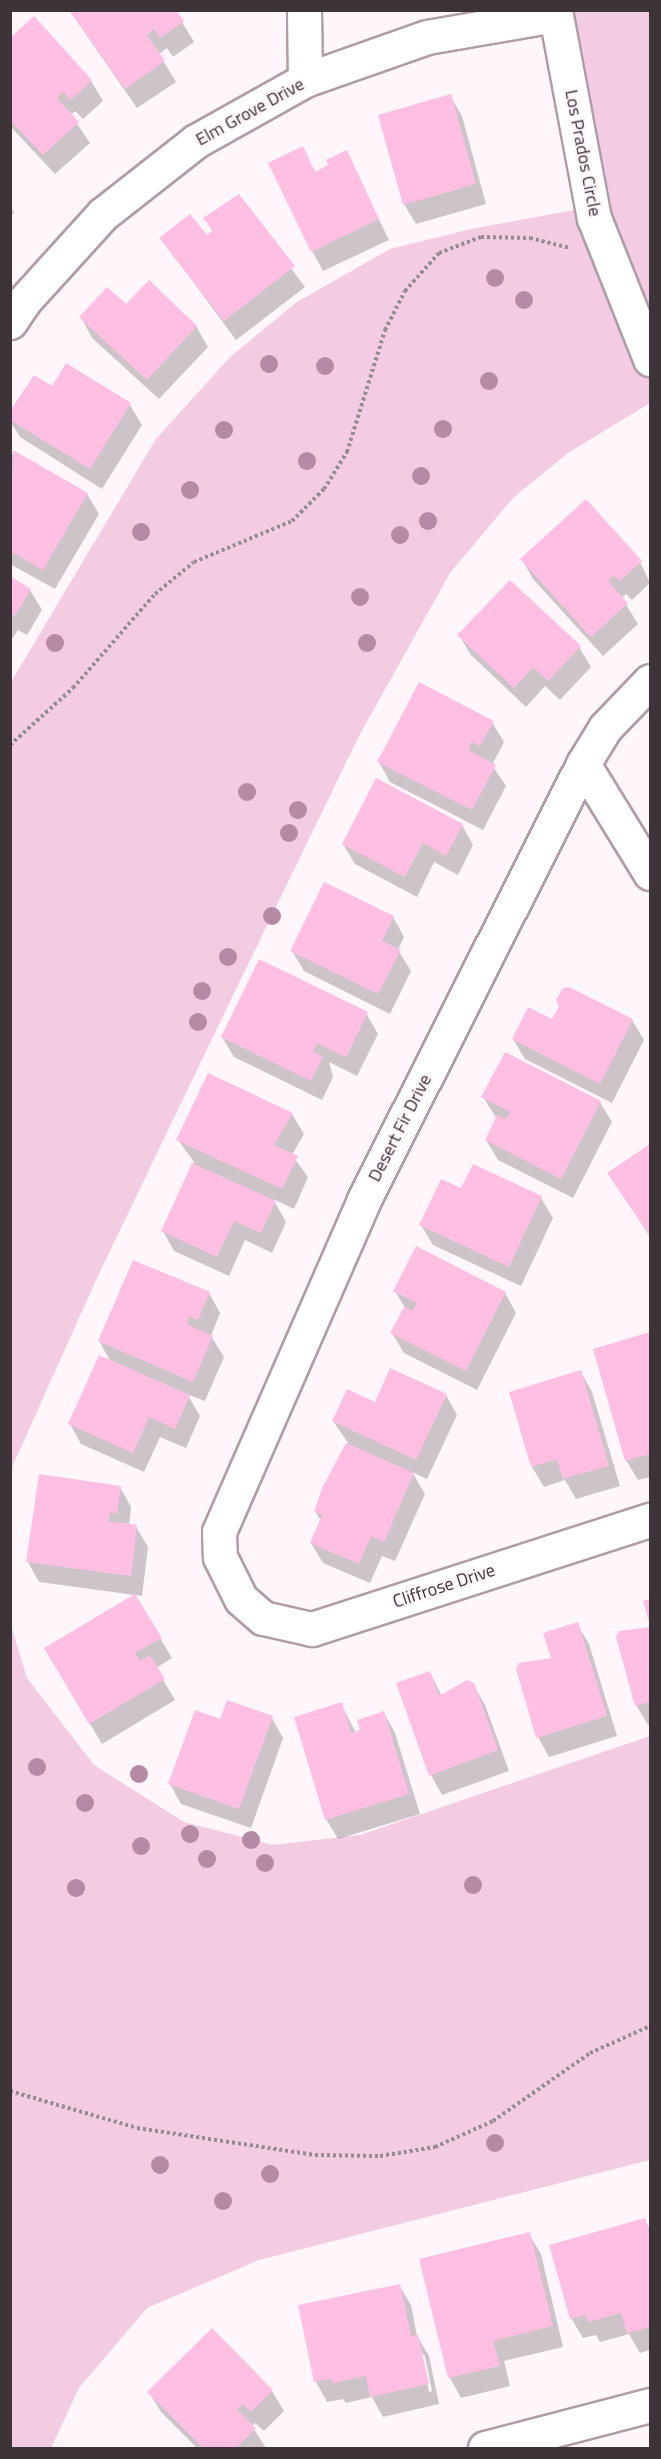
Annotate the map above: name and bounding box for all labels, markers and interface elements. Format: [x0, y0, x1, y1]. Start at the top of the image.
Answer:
street label: Elm Grove Drive [192, 73, 308, 151]
street label: Los Prados Circle [560, 88, 606, 218]
street label: Desert Fir Drive [364, 1071, 436, 1185]
street label: Cliffrose Drive [390, 1559, 498, 1613]

